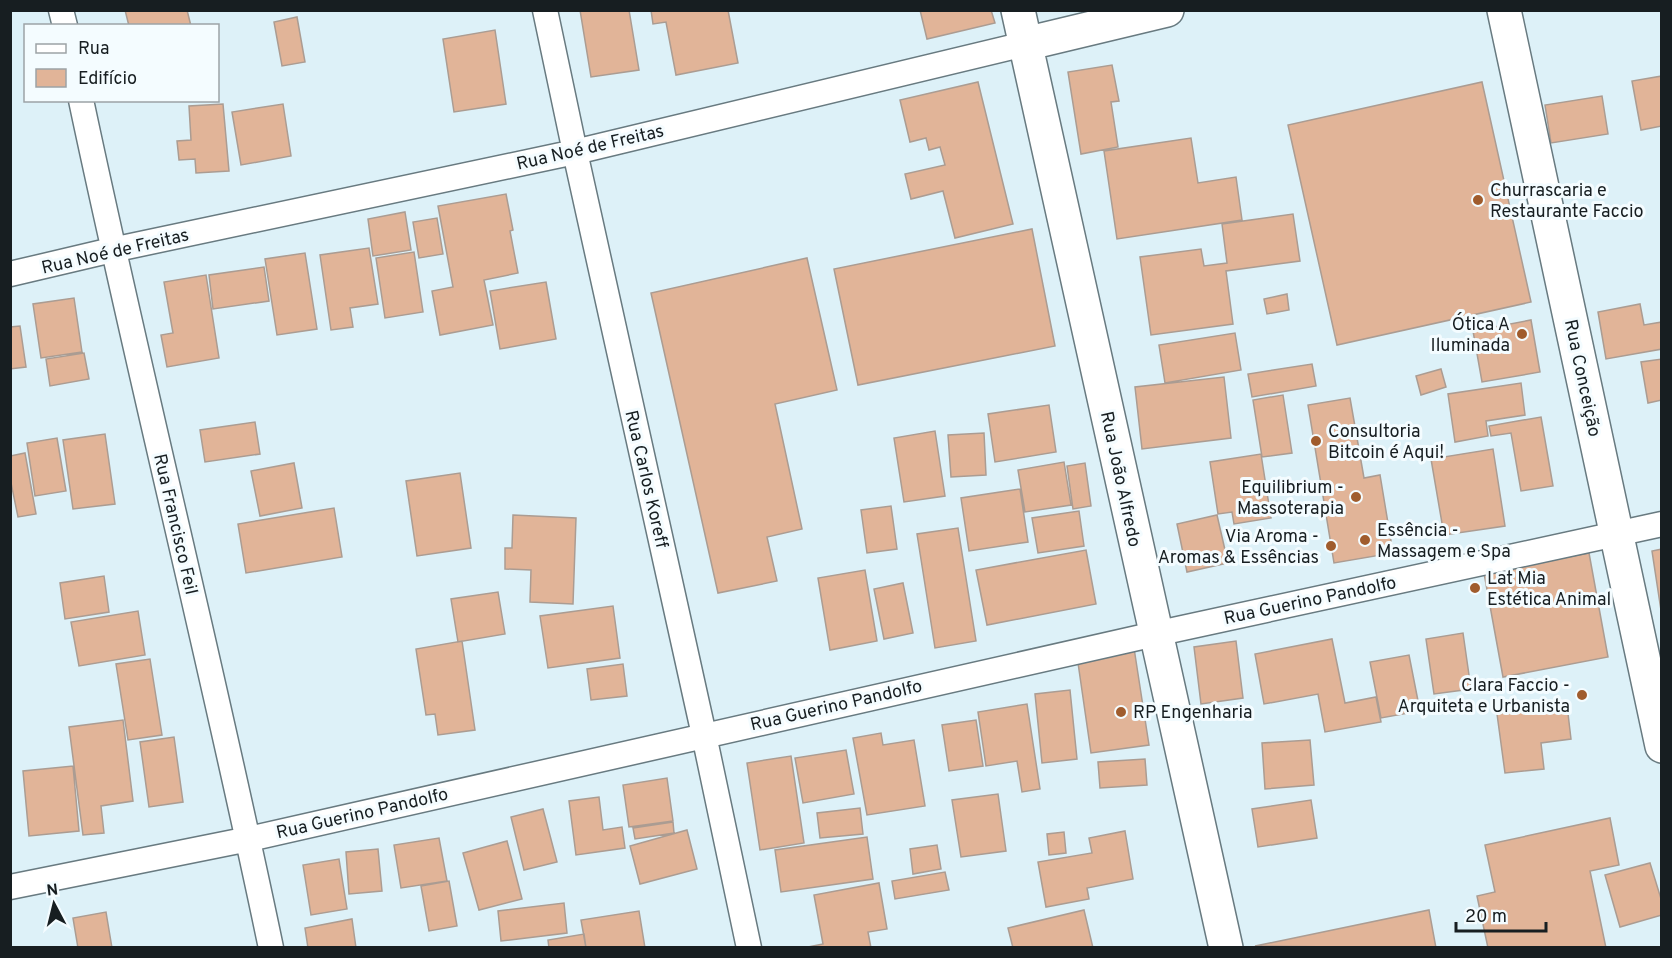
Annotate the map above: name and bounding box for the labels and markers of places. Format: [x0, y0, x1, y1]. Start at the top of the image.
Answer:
place label: Churrascaria e Restaurante Faccio [1490, 180, 1644, 224]
marker: Churrascaria e Restaurante Faccio [1471, 193, 1485, 207]
place label: Ótica A Iluminada [1431, 312, 1510, 358]
marker: Ótica A Iluminada [1515, 327, 1529, 341]
place label: Consultoria Bitcoin é Aqui! [1328, 421, 1444, 465]
marker: Consultoria Bitcoin é Aqui! [1309, 434, 1323, 448]
place label: Equilibrium - Massoterapia [1237, 477, 1344, 521]
marker: Equilibrium - Massoterapia [1349, 490, 1363, 504]
place label: Essência - Massagem e Spa [1377, 520, 1511, 564]
place label: Via Aroma - Aromas & Essências [1158, 526, 1319, 570]
marker: Essência - Massagem e Spa [1358, 533, 1372, 547]
marker: Via Aroma - Aromas & Essências [1324, 539, 1338, 553]
place label: Lat Mia Estética Animal [1487, 568, 1611, 612]
marker: Lat Mia Estética Animal [1468, 581, 1482, 595]
place label: Clara Faccio - Arquiteta e Urbanista [1398, 675, 1570, 719]
marker: Clara Faccio - Arquiteta e Urbanista [1575, 688, 1589, 702]
place label: RP Engenharia [1133, 702, 1253, 725]
marker: RP Engenharia [1114, 705, 1128, 719]

